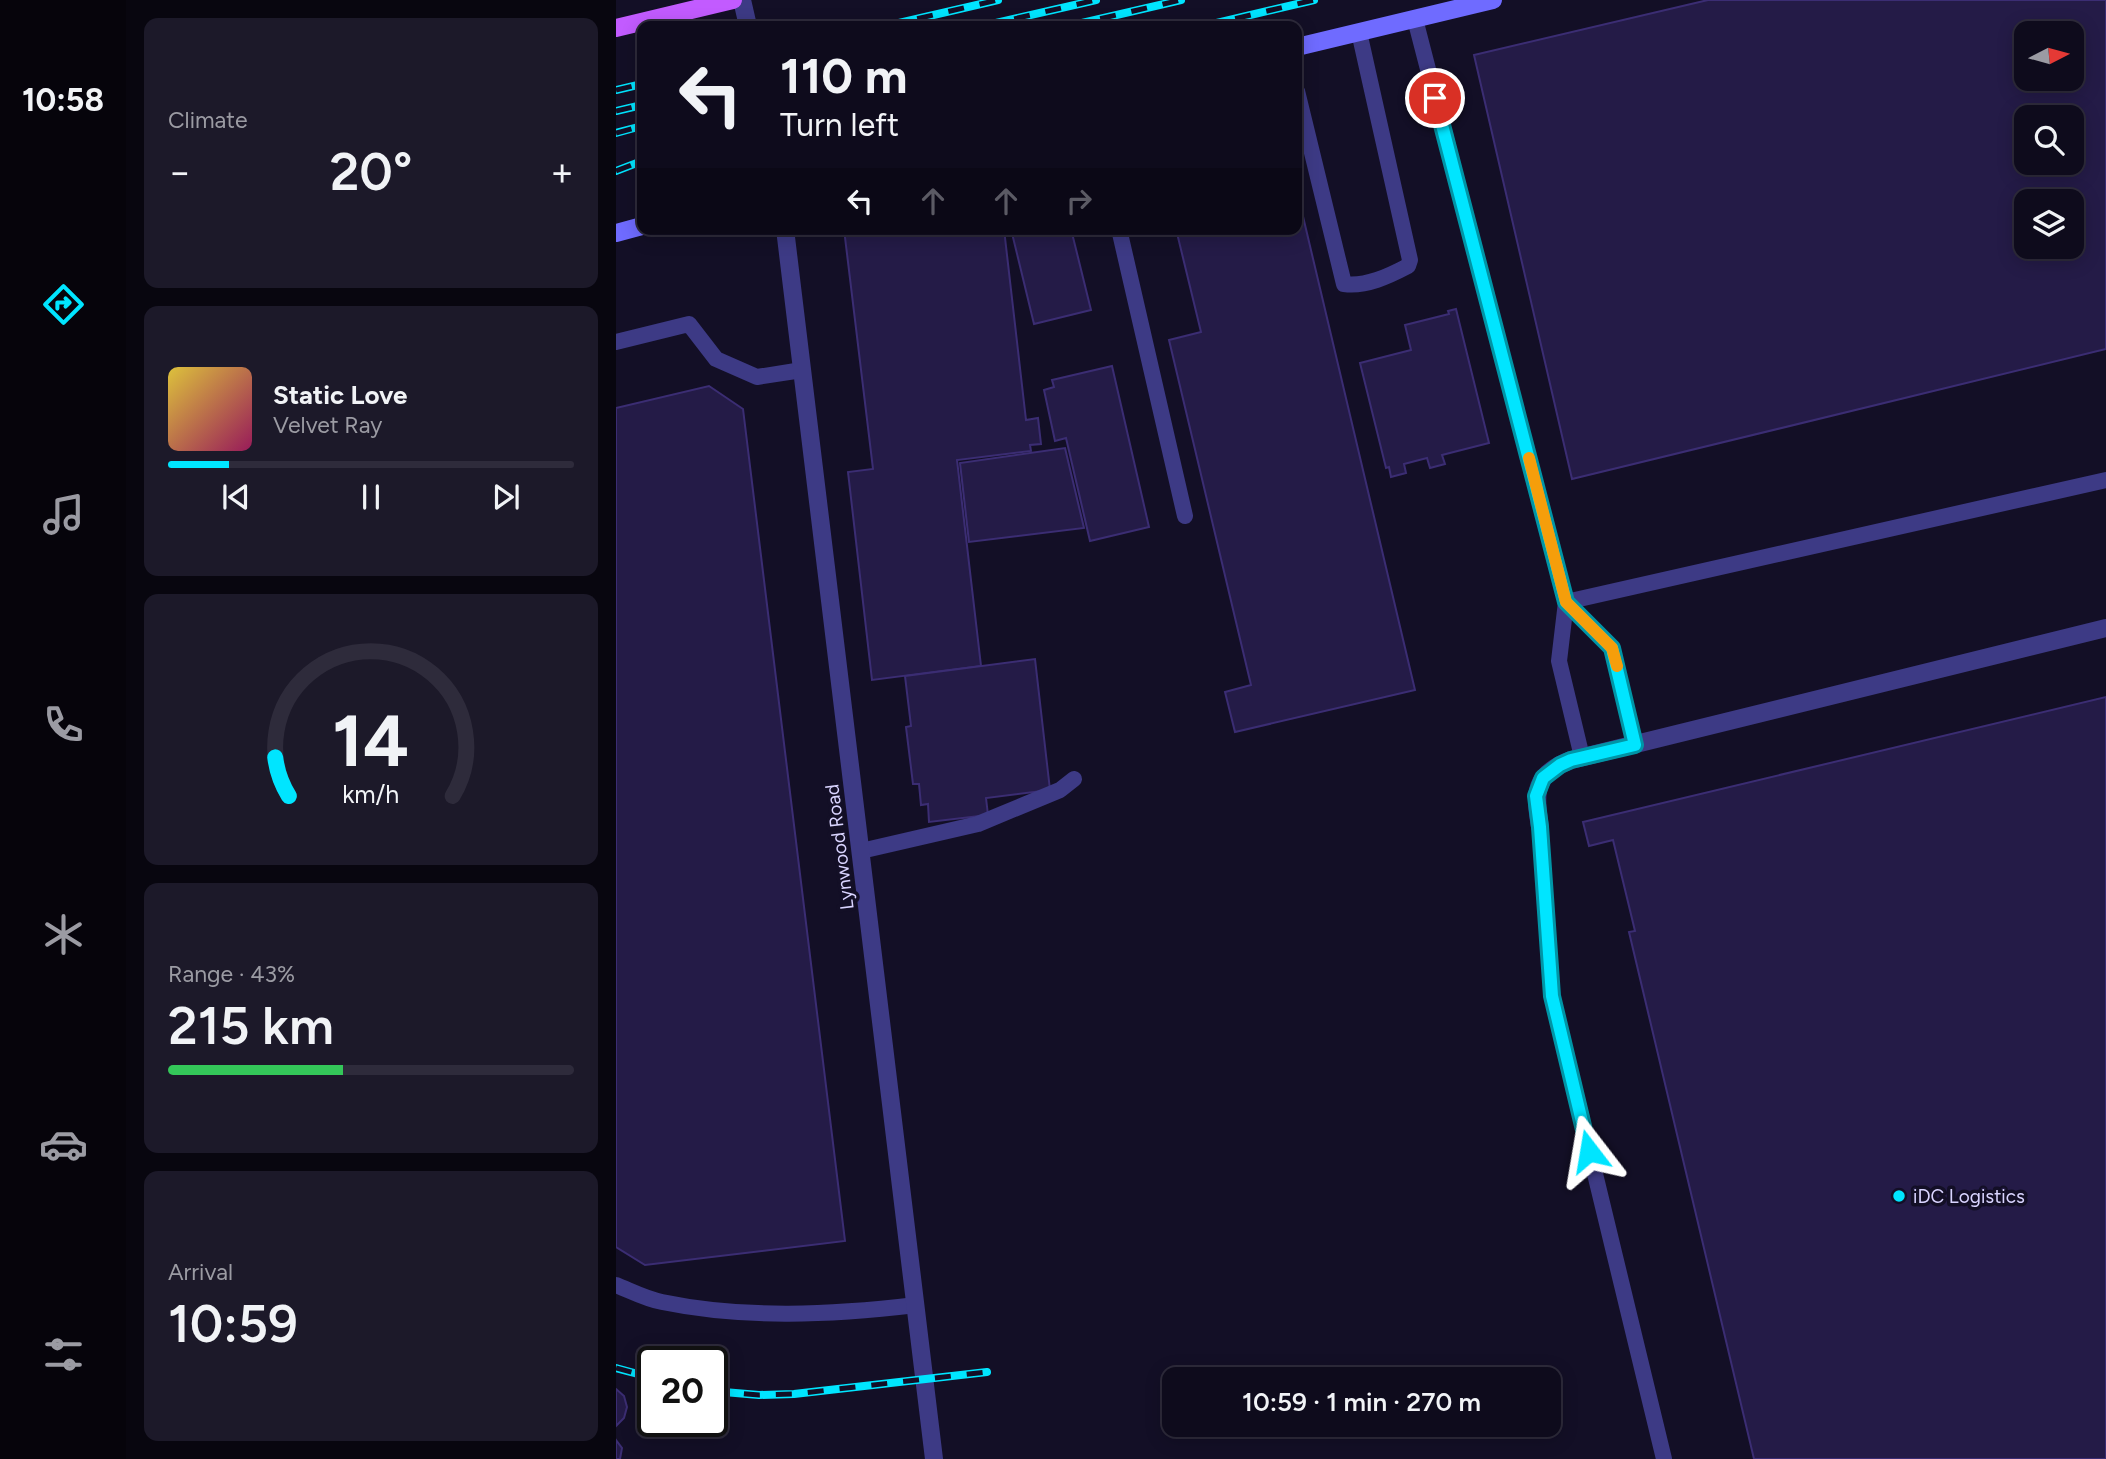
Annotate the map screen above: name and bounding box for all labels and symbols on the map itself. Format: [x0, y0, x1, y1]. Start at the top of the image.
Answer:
north arrow [2014, 21, 2084, 91]
pin [1405, 68, 1465, 128]
street label: Lynwood Road [820, 783, 859, 911]
position arrow [1552, 1114, 1626, 1188]
place label: iDC Logistics [1913, 1185, 2025, 1208]
marker: iDC Logistics [1891, 1188, 1907, 1204]
speed limit sign: 20 [637, 1346, 728, 1437]

